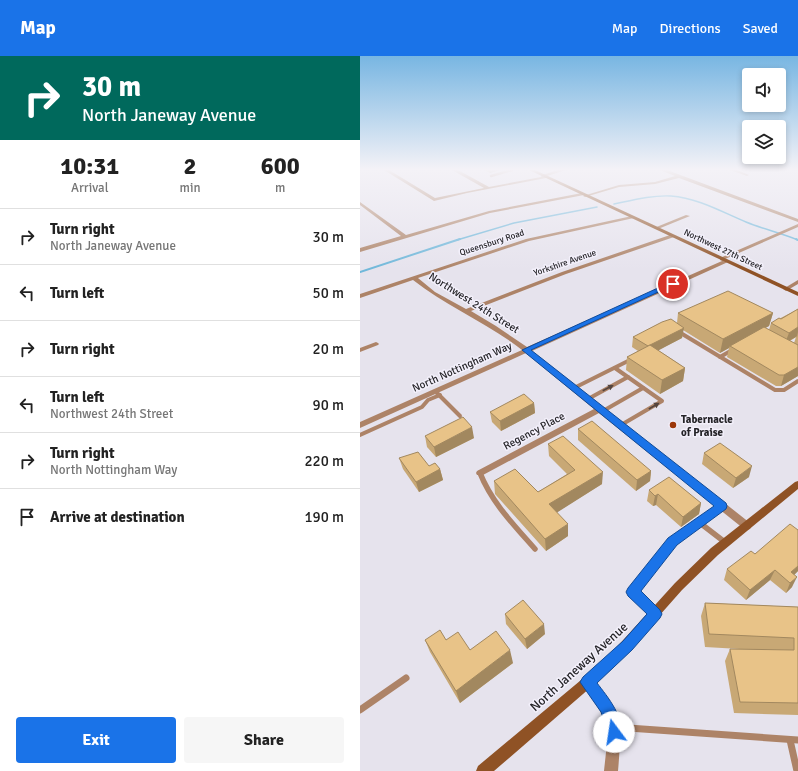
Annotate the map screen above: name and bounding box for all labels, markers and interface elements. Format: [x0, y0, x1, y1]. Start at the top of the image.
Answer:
text: Map [20, 16, 56, 40]
text: Map [612, 20, 638, 37]
text: Directions [660, 20, 721, 37]
text: Saved [743, 20, 778, 37]
map controls [742, 68, 786, 164]
button: sound [742, 68, 786, 112]
text: 30 m [82, 70, 141, 104]
icon: right [16, 72, 68, 124]
text: North Janeway Avenue [82, 104, 256, 126]
button: layers [742, 120, 786, 164]
text: 10:31 [60, 151, 119, 181]
text: 2 [184, 151, 196, 181]
text: 600 [261, 151, 300, 181]
text: Arrival [71, 180, 108, 196]
text: min [180, 180, 201, 196]
text: m [275, 180, 285, 196]
text: Turn right [50, 220, 115, 238]
icon: right [16, 226, 38, 248]
street label: Queensbury Road [458, 227, 526, 259]
street label: Northwest 27th Street [682, 227, 764, 273]
text: 30 m [313, 228, 344, 246]
text: North Janeway Avenue [50, 238, 176, 254]
street label: Yorkshire Avenue [532, 247, 598, 279]
pin [656, 267, 690, 301]
street label: Northwest 24th Street [426, 270, 522, 336]
icon: arrive [662, 273, 684, 295]
icon: left [16, 282, 38, 304]
text: Turn left [50, 284, 104, 302]
text: 50 m [313, 284, 344, 302]
icon: right [16, 338, 38, 360]
street label: North Nottingham Way [410, 339, 515, 395]
text: Turn right [50, 340, 115, 358]
text: 20 m [313, 340, 344, 358]
one-way arrow [602, 385, 614, 392]
text: Turn left [50, 388, 104, 406]
icon: left [16, 394, 38, 416]
text: 90 m [313, 396, 344, 414]
one-way arrow [649, 402, 660, 409]
text: Northwest 24th Street [50, 406, 173, 422]
street label: Regency Place [501, 409, 567, 453]
place label: Tabernacle of Praise [681, 413, 733, 439]
marker: Tabernacle of Praise [668, 420, 678, 430]
text: Turn right [50, 444, 115, 462]
icon: right [16, 450, 38, 472]
text: 220 m [304, 452, 344, 470]
text: North Nottingham Way [50, 462, 177, 478]
icon: arrive [16, 506, 38, 528]
text: Arrive at destination [50, 508, 185, 526]
text: 190 m [304, 508, 344, 526]
street label: North Janeway Avenue [527, 619, 631, 715]
position arrow [593, 711, 635, 753]
button: Exit [16, 717, 176, 763]
button: Share [184, 717, 344, 763]

